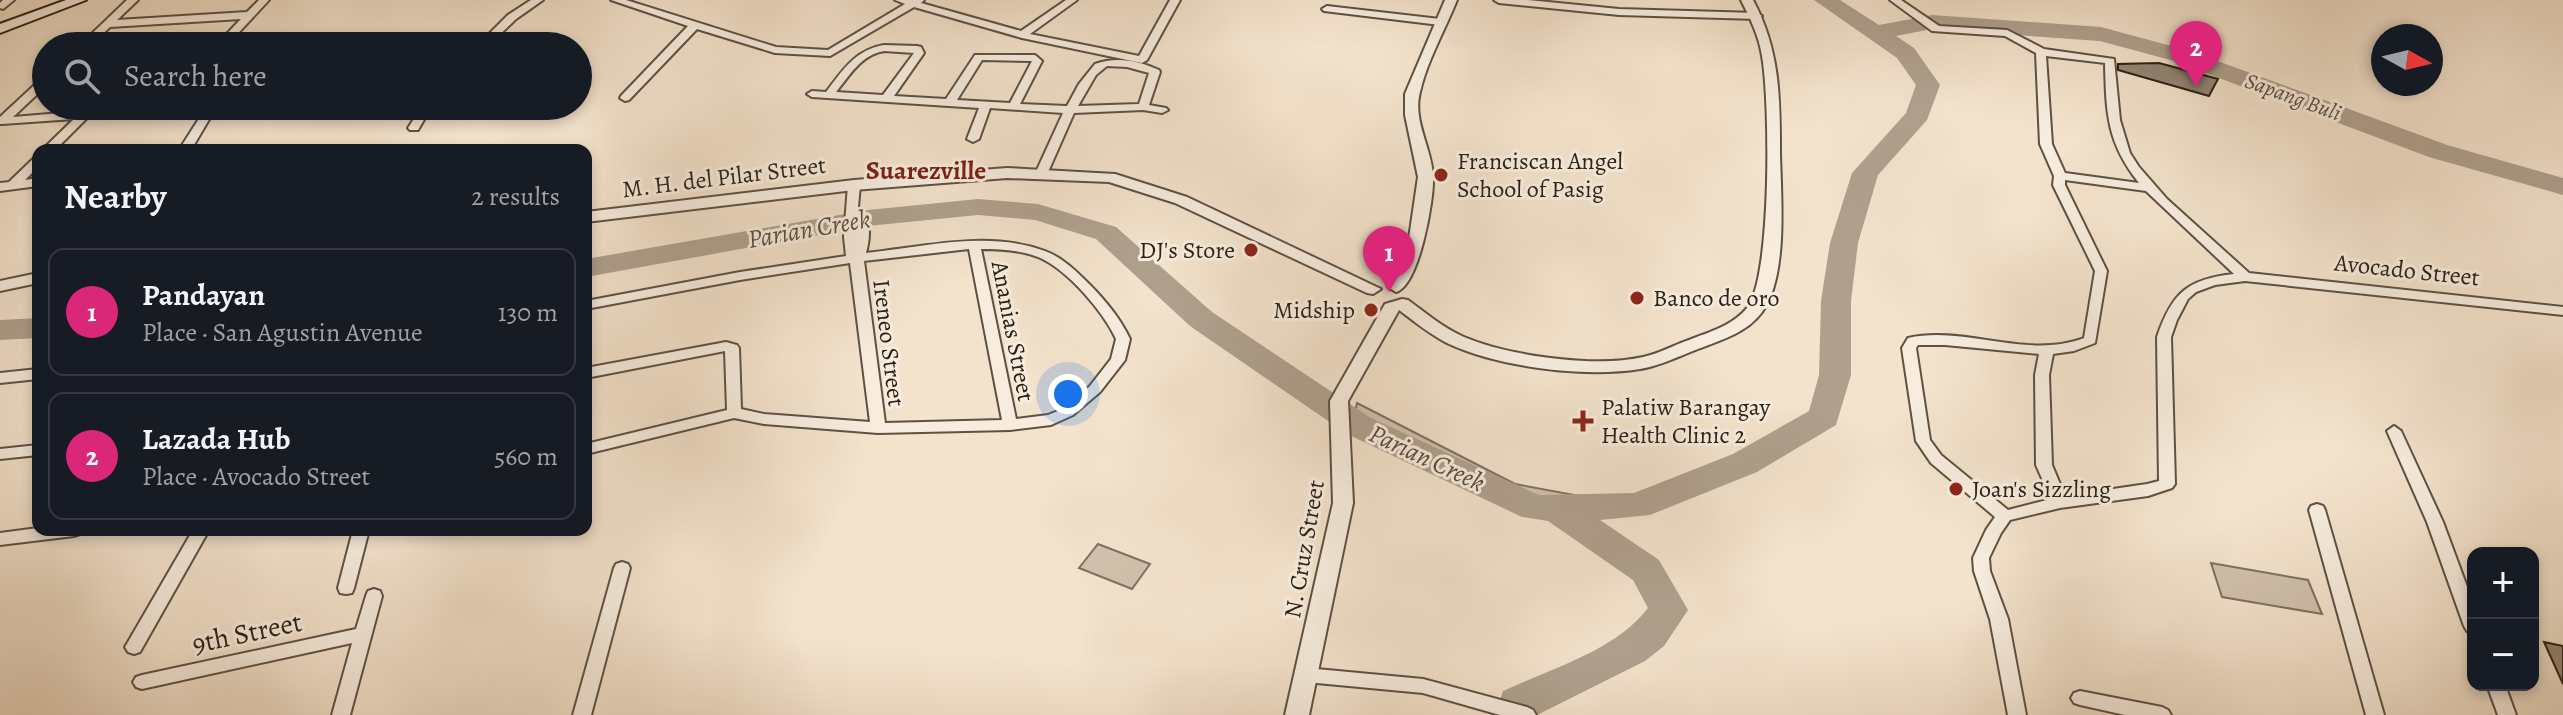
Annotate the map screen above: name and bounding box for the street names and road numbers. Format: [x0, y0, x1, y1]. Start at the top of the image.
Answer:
street label: M. H. del Pilar Street [620, 149, 828, 205]
street label: Avocado Street [2332, 246, 2481, 294]
street label: Ananias Street [984, 257, 1042, 404]
street label: Ireneo Street [865, 278, 913, 408]
street label: N. Cruz Street [1276, 477, 1332, 621]
street label: 9th Street [189, 603, 305, 663]

